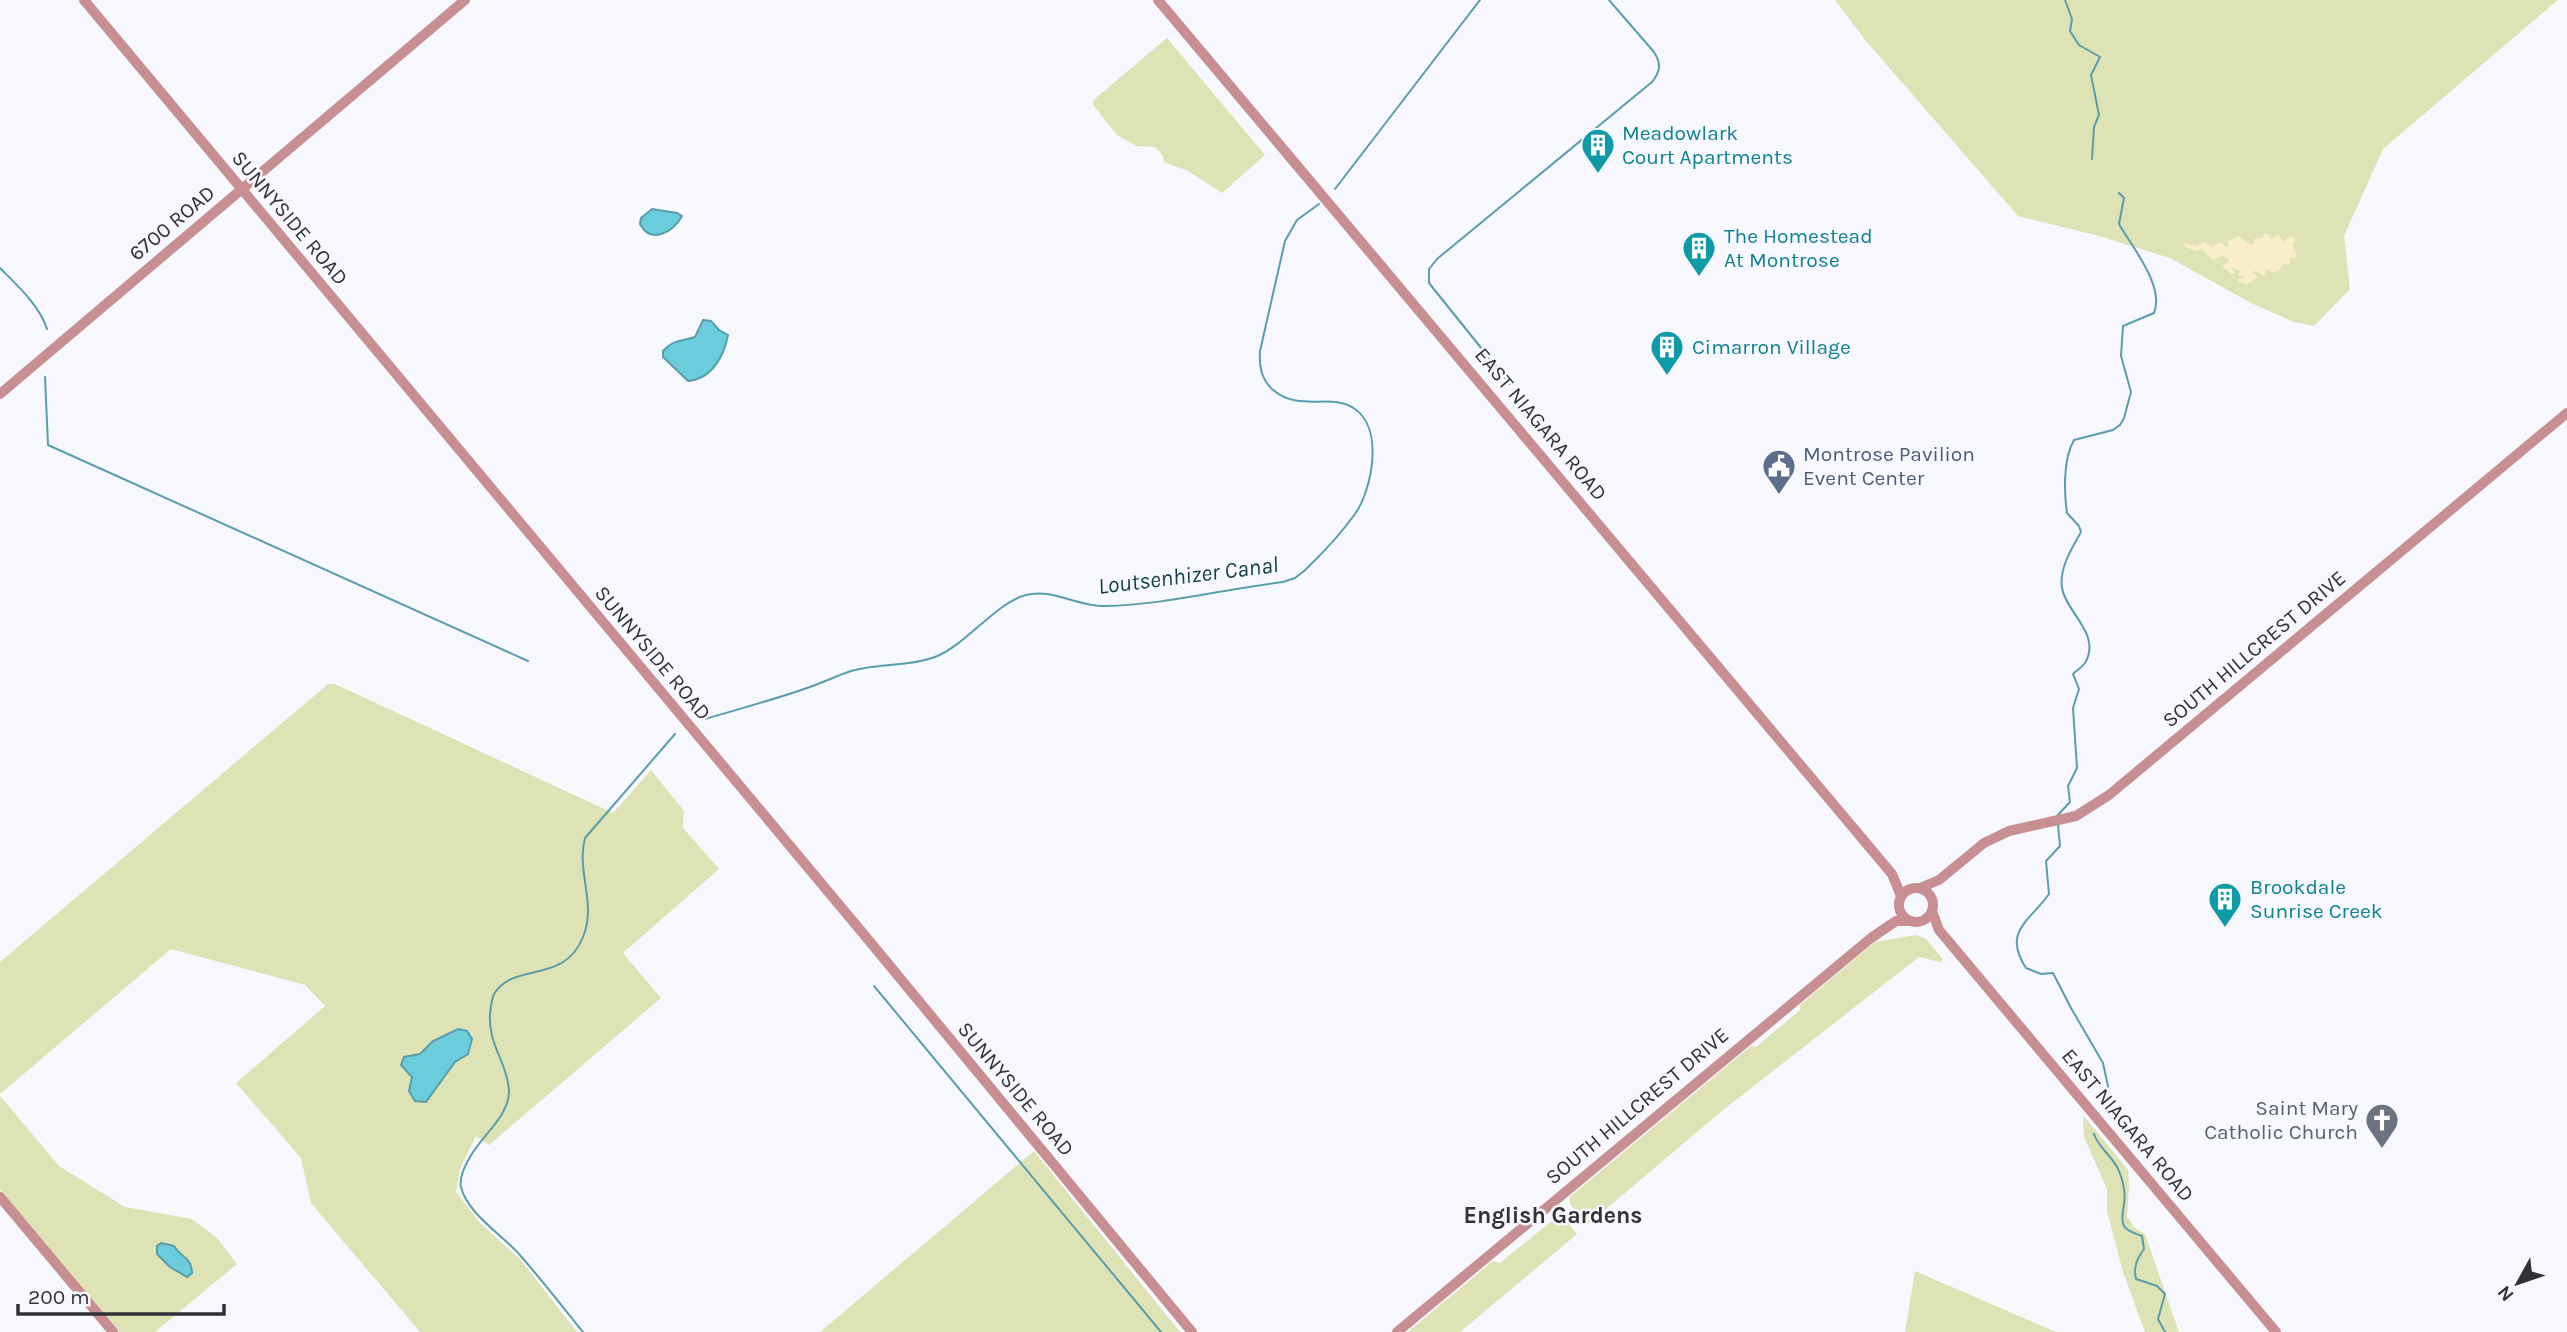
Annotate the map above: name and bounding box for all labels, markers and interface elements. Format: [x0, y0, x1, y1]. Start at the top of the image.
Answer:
place label: Meadowlark Court Apartments [1622, 121, 1793, 169]
building icon: Meadowlark Court Apartments [1579, 126, 1617, 175]
street label: SUNNYSIDE ROAD [227, 146, 353, 290]
street label: 6700 ROAD [124, 180, 220, 266]
place label: The Homestead At Montrose [1724, 224, 1873, 272]
building icon: The Homestead At Montrose [1680, 229, 1718, 278]
building icon: Cimarron Village [1648, 328, 1686, 377]
place label: Cimarron Village [1692, 335, 1851, 359]
street label: EAST NIAGARA ROAD [1470, 343, 1612, 505]
place label: Montrose Pavilion Event Center [1803, 442, 1975, 490]
public building icon: Montrose Pavilion Event Center [1760, 447, 1798, 496]
water label: Loutsenhizer Canal [1096, 551, 1280, 600]
street label: SOUTH HILLCREST DRIVE [2158, 566, 2350, 732]
street label: SUNNYSIDE ROAD [590, 581, 716, 725]
place label: Brookdale Sunrise Creek [2250, 875, 2383, 923]
building icon: Brookdale Sunrise Creek [2206, 880, 2244, 929]
street label: SUNNYSIDE ROAD [953, 1017, 1079, 1161]
street label: SOUTH HILLCREST DRIVE [1541, 1023, 1733, 1189]
street label: EAST NIAGARA ROAD [2057, 1044, 2199, 1206]
place label: Saint Mary Catholic Church [2204, 1096, 2358, 1144]
church icon: Saint Mary Catholic Church [2363, 1101, 2401, 1150]
district label: English Gardens [1464, 1202, 1642, 1229]
north arrow [2483, 1248, 2553, 1318]
scale bar [18, 1272, 224, 1316]
text: N [2493, 1281, 2519, 1306]
text: 200 m [28, 1285, 90, 1309]

